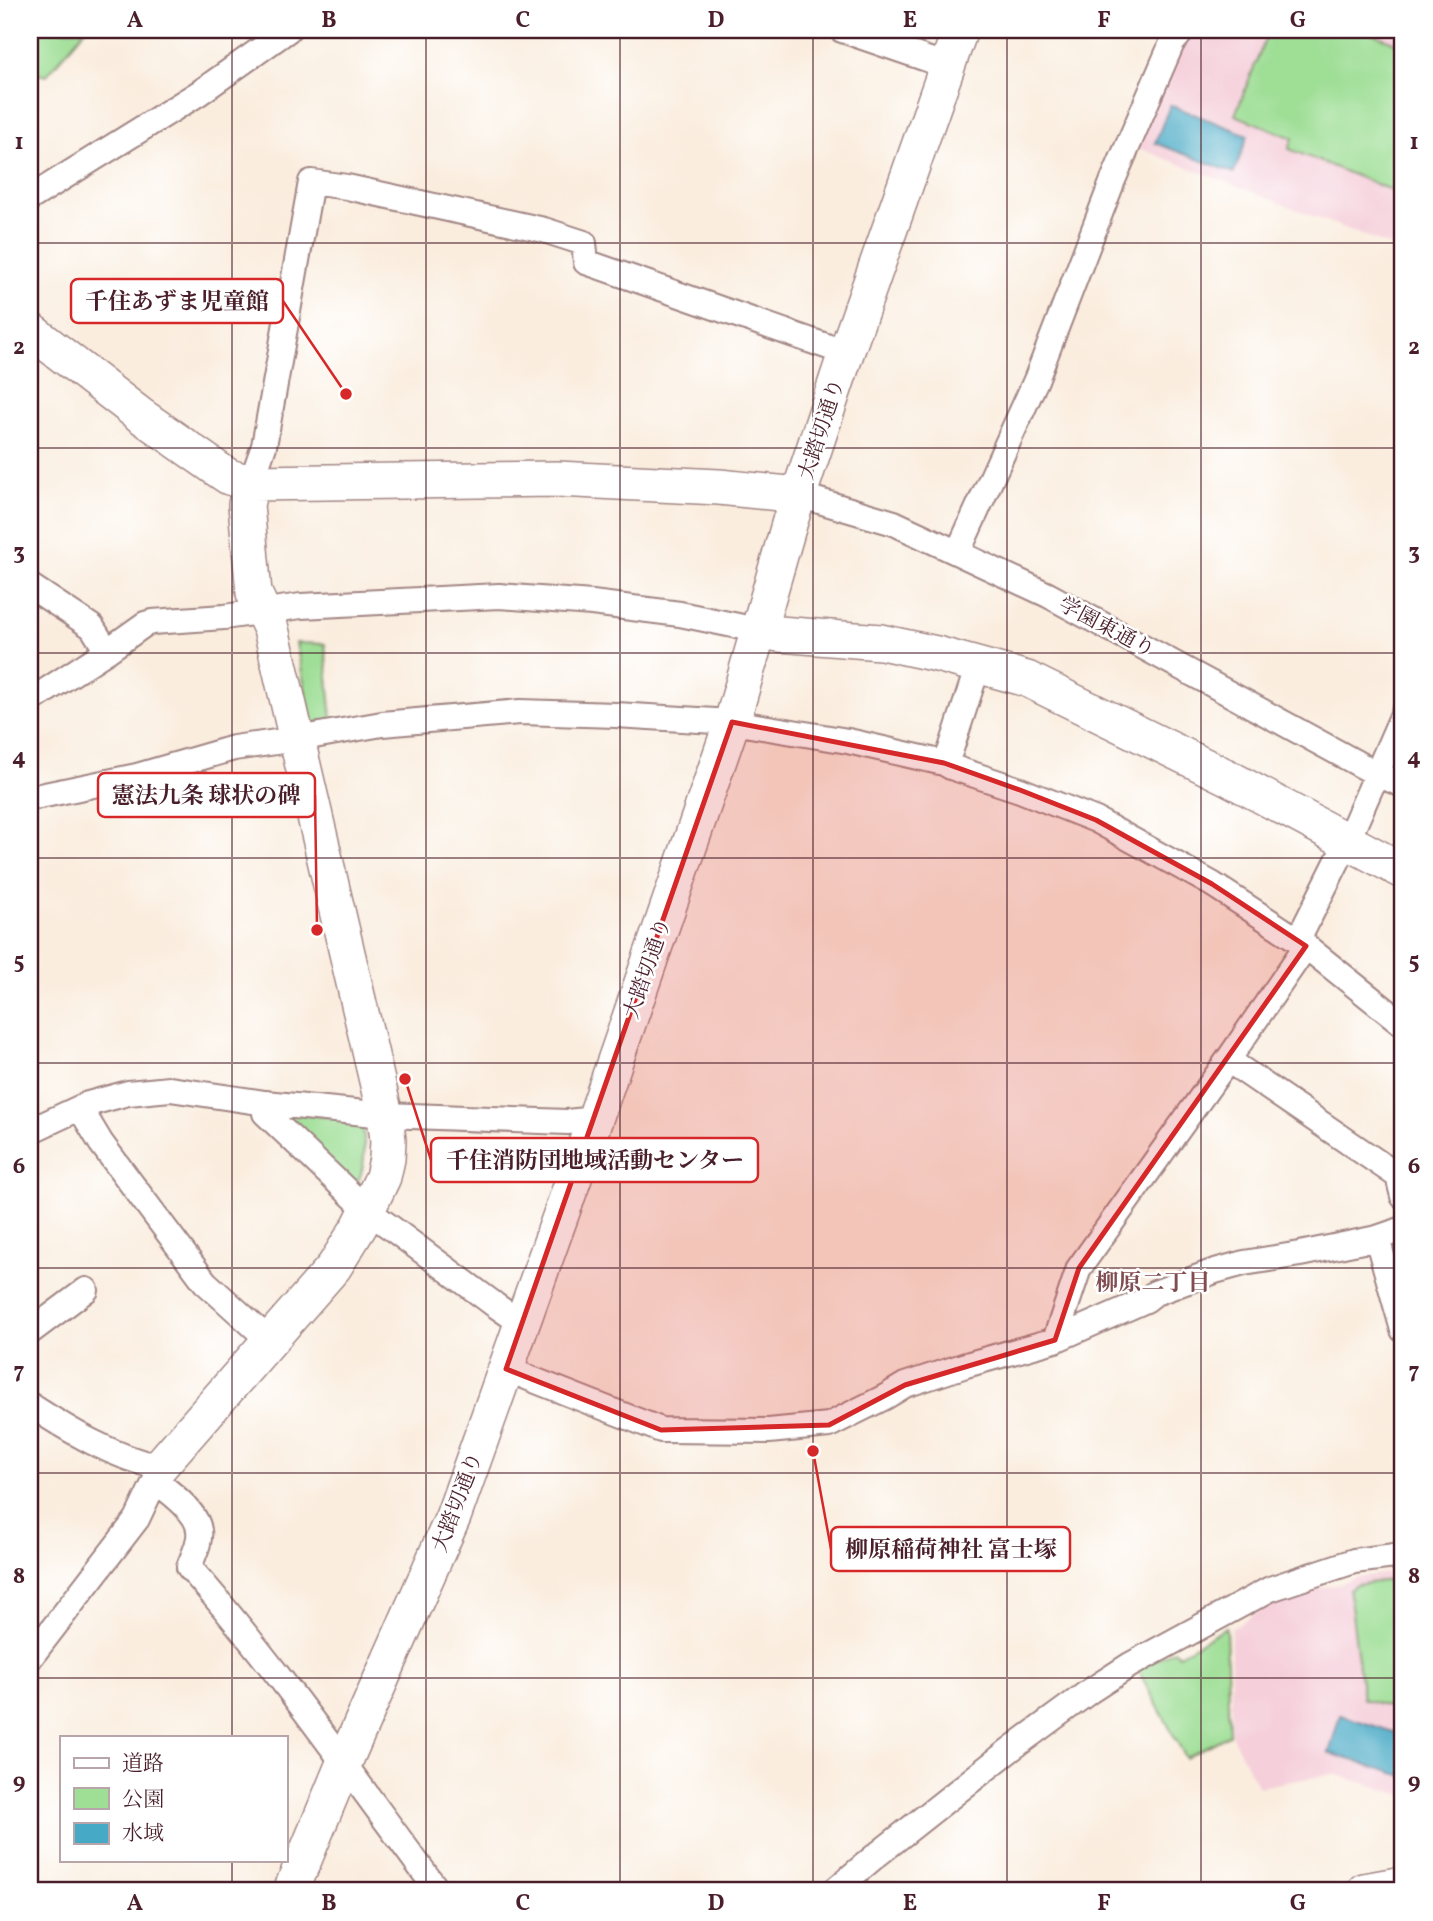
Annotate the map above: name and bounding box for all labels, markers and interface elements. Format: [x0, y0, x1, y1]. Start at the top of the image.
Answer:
text: A [127, 5, 143, 37]
text: B [321, 5, 337, 37]
text: C [516, 5, 530, 37]
text: D [708, 5, 725, 37]
text: E [903, 5, 917, 37]
text: F [1097, 5, 1111, 37]
text: G [1290, 5, 1306, 37]
text: 1 [14, 127, 24, 159]
text: 1 [1409, 127, 1419, 159]
callout: 千住あずま児童館 [71, 279, 283, 323]
text: 千住あずま児童館 [85, 287, 269, 319]
text: 2 [13, 332, 25, 364]
text: 2 [1408, 332, 1420, 364]
street label: 大踏切通り [792, 375, 852, 484]
text: 3 [13, 537, 25, 569]
text: 3 [1408, 537, 1420, 569]
street label: 学園東通り [1053, 591, 1159, 666]
text: 4 [12, 742, 26, 774]
text: 4 [1407, 742, 1421, 774]
callout: 憲法九条 球状の碑 [98, 773, 315, 817]
text: 憲法九条 球状の碑 [112, 781, 300, 813]
street label: 大踏切通り [618, 914, 679, 1023]
text: 5 [13, 946, 25, 978]
text: 5 [1408, 946, 1420, 978]
callout: 千住消防団地域活動センター [431, 1138, 758, 1182]
text: 千住消防団地域活動センター [446, 1146, 744, 1178]
text: 6 [13, 1151, 25, 1183]
text: 6 [1408, 1151, 1420, 1183]
district label: 柳原二丁目 [1096, 1268, 1211, 1300]
text: 7 [14, 1356, 25, 1388]
text: 7 [1409, 1356, 1420, 1388]
street label: 大踏切通り [426, 1448, 491, 1557]
callout: 柳原稲荷神社 富士塚 [831, 1527, 1070, 1571]
text: 柳原稲荷神社 富士塚 [845, 1535, 1057, 1567]
text: 8 [13, 1561, 25, 1593]
text: 8 [1408, 1561, 1420, 1593]
legend [60, 1736, 287, 1862]
text: 道路 [122, 1750, 164, 1779]
text: 9 [13, 1766, 25, 1798]
text: 9 [1408, 1766, 1420, 1798]
text: 公園 [122, 1786, 164, 1815]
text: 水域 [122, 1820, 164, 1849]
text: A [127, 1888, 143, 1920]
text: B [321, 1888, 337, 1920]
text: C [516, 1888, 530, 1920]
text: D [708, 1888, 725, 1920]
text: E [903, 1888, 917, 1920]
text: F [1097, 1888, 1111, 1920]
text: G [1290, 1888, 1306, 1920]

